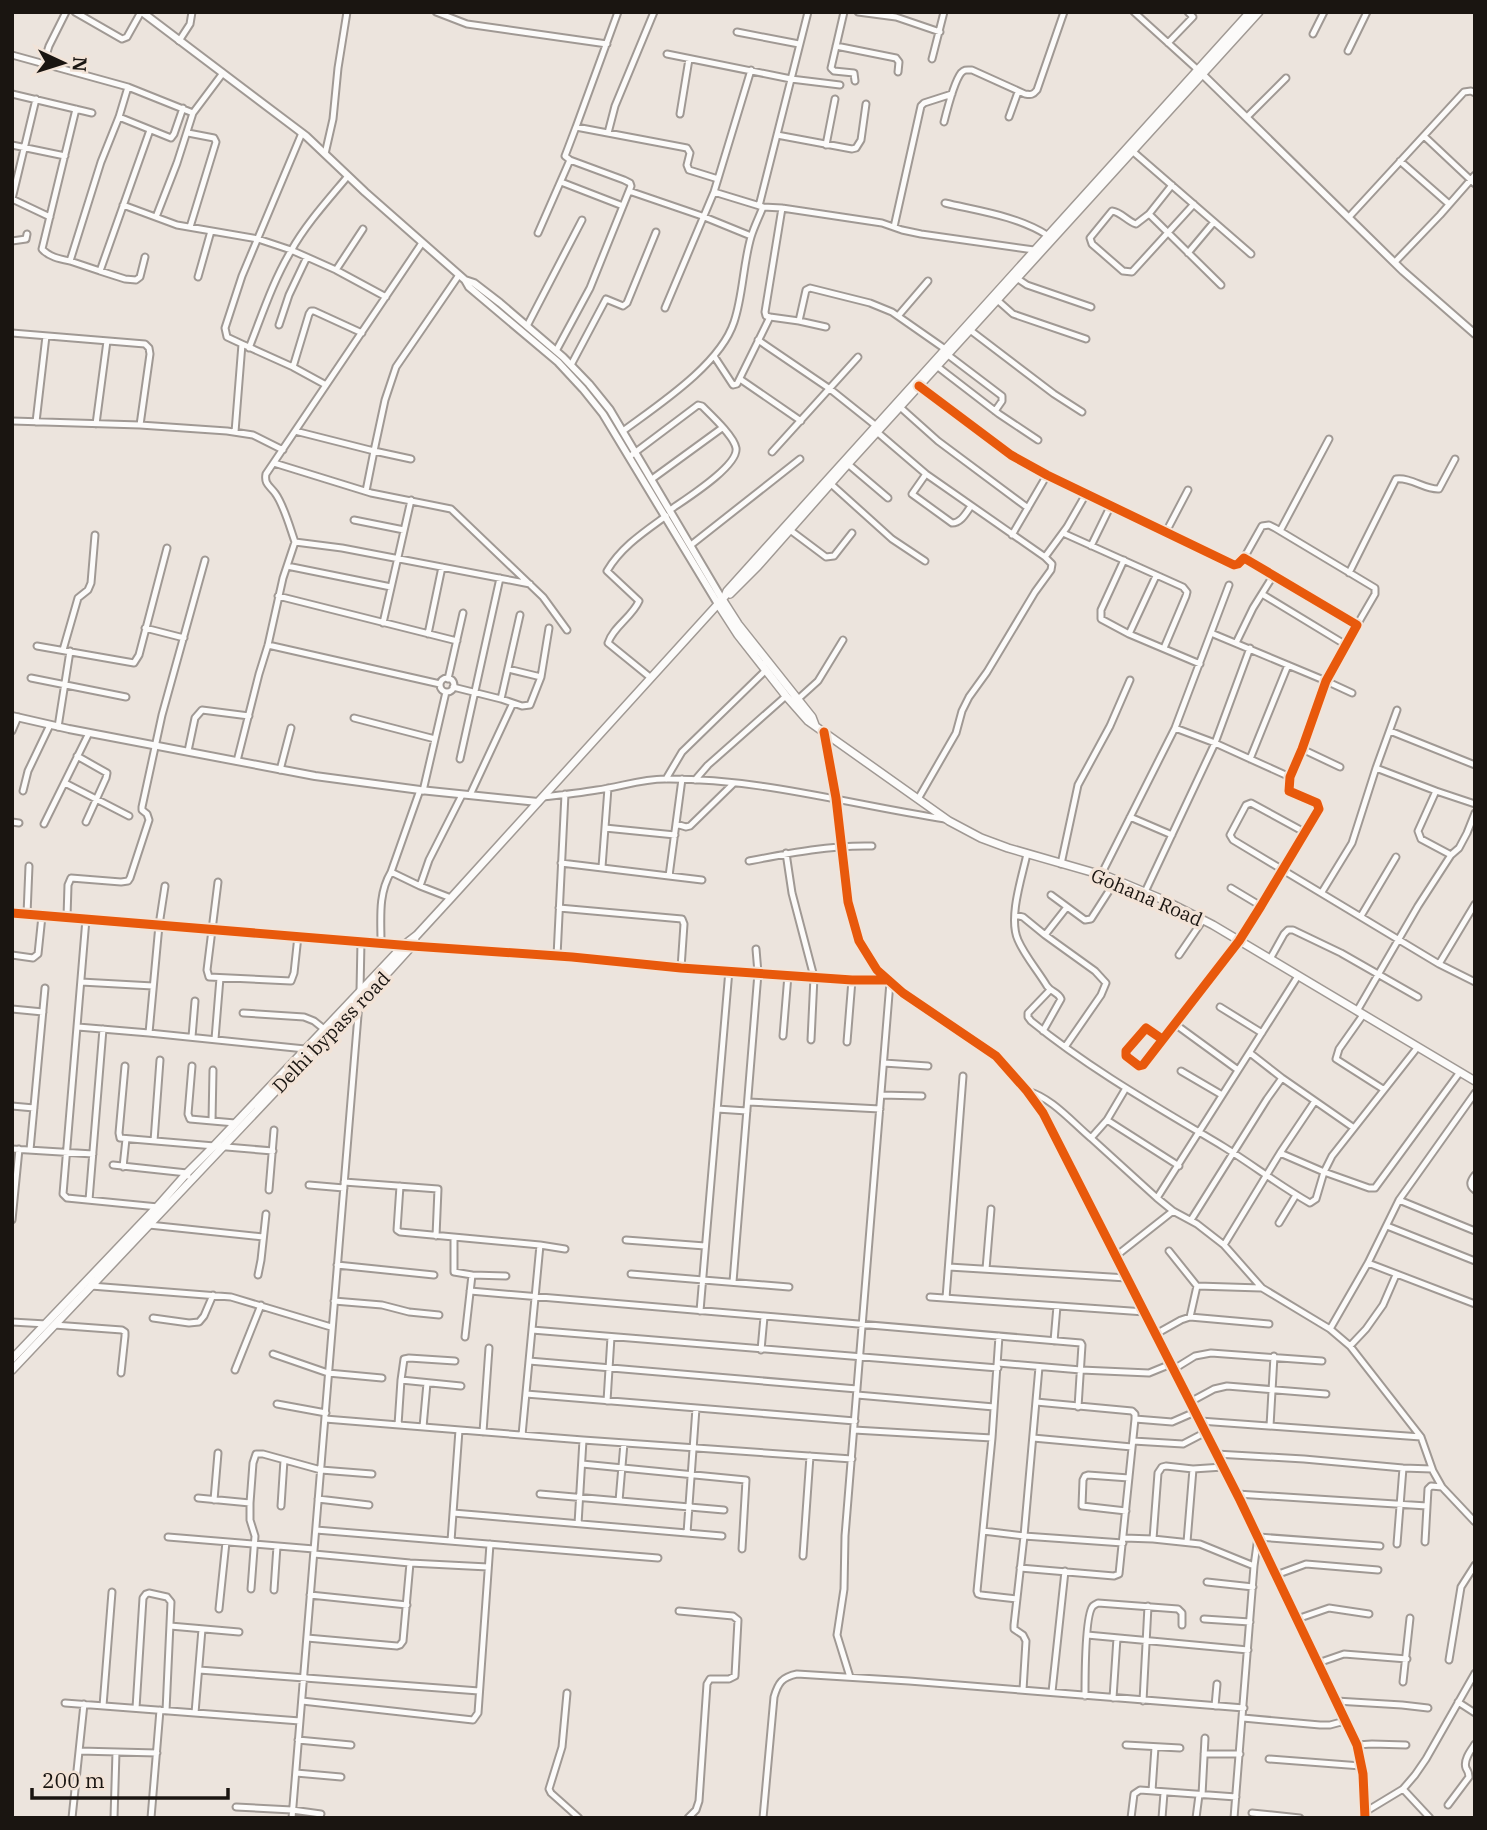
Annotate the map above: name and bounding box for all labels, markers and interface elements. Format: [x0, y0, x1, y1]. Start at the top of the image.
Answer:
north arrow [28, 28, 98, 98]
text: N [67, 56, 92, 73]
street label: Gohana Road [1088, 863, 1206, 931]
street label: Delhi bypass road [267, 966, 395, 1098]
scale bar [32, 1756, 228, 1800]
text: 200 m [42, 1766, 105, 1794]

